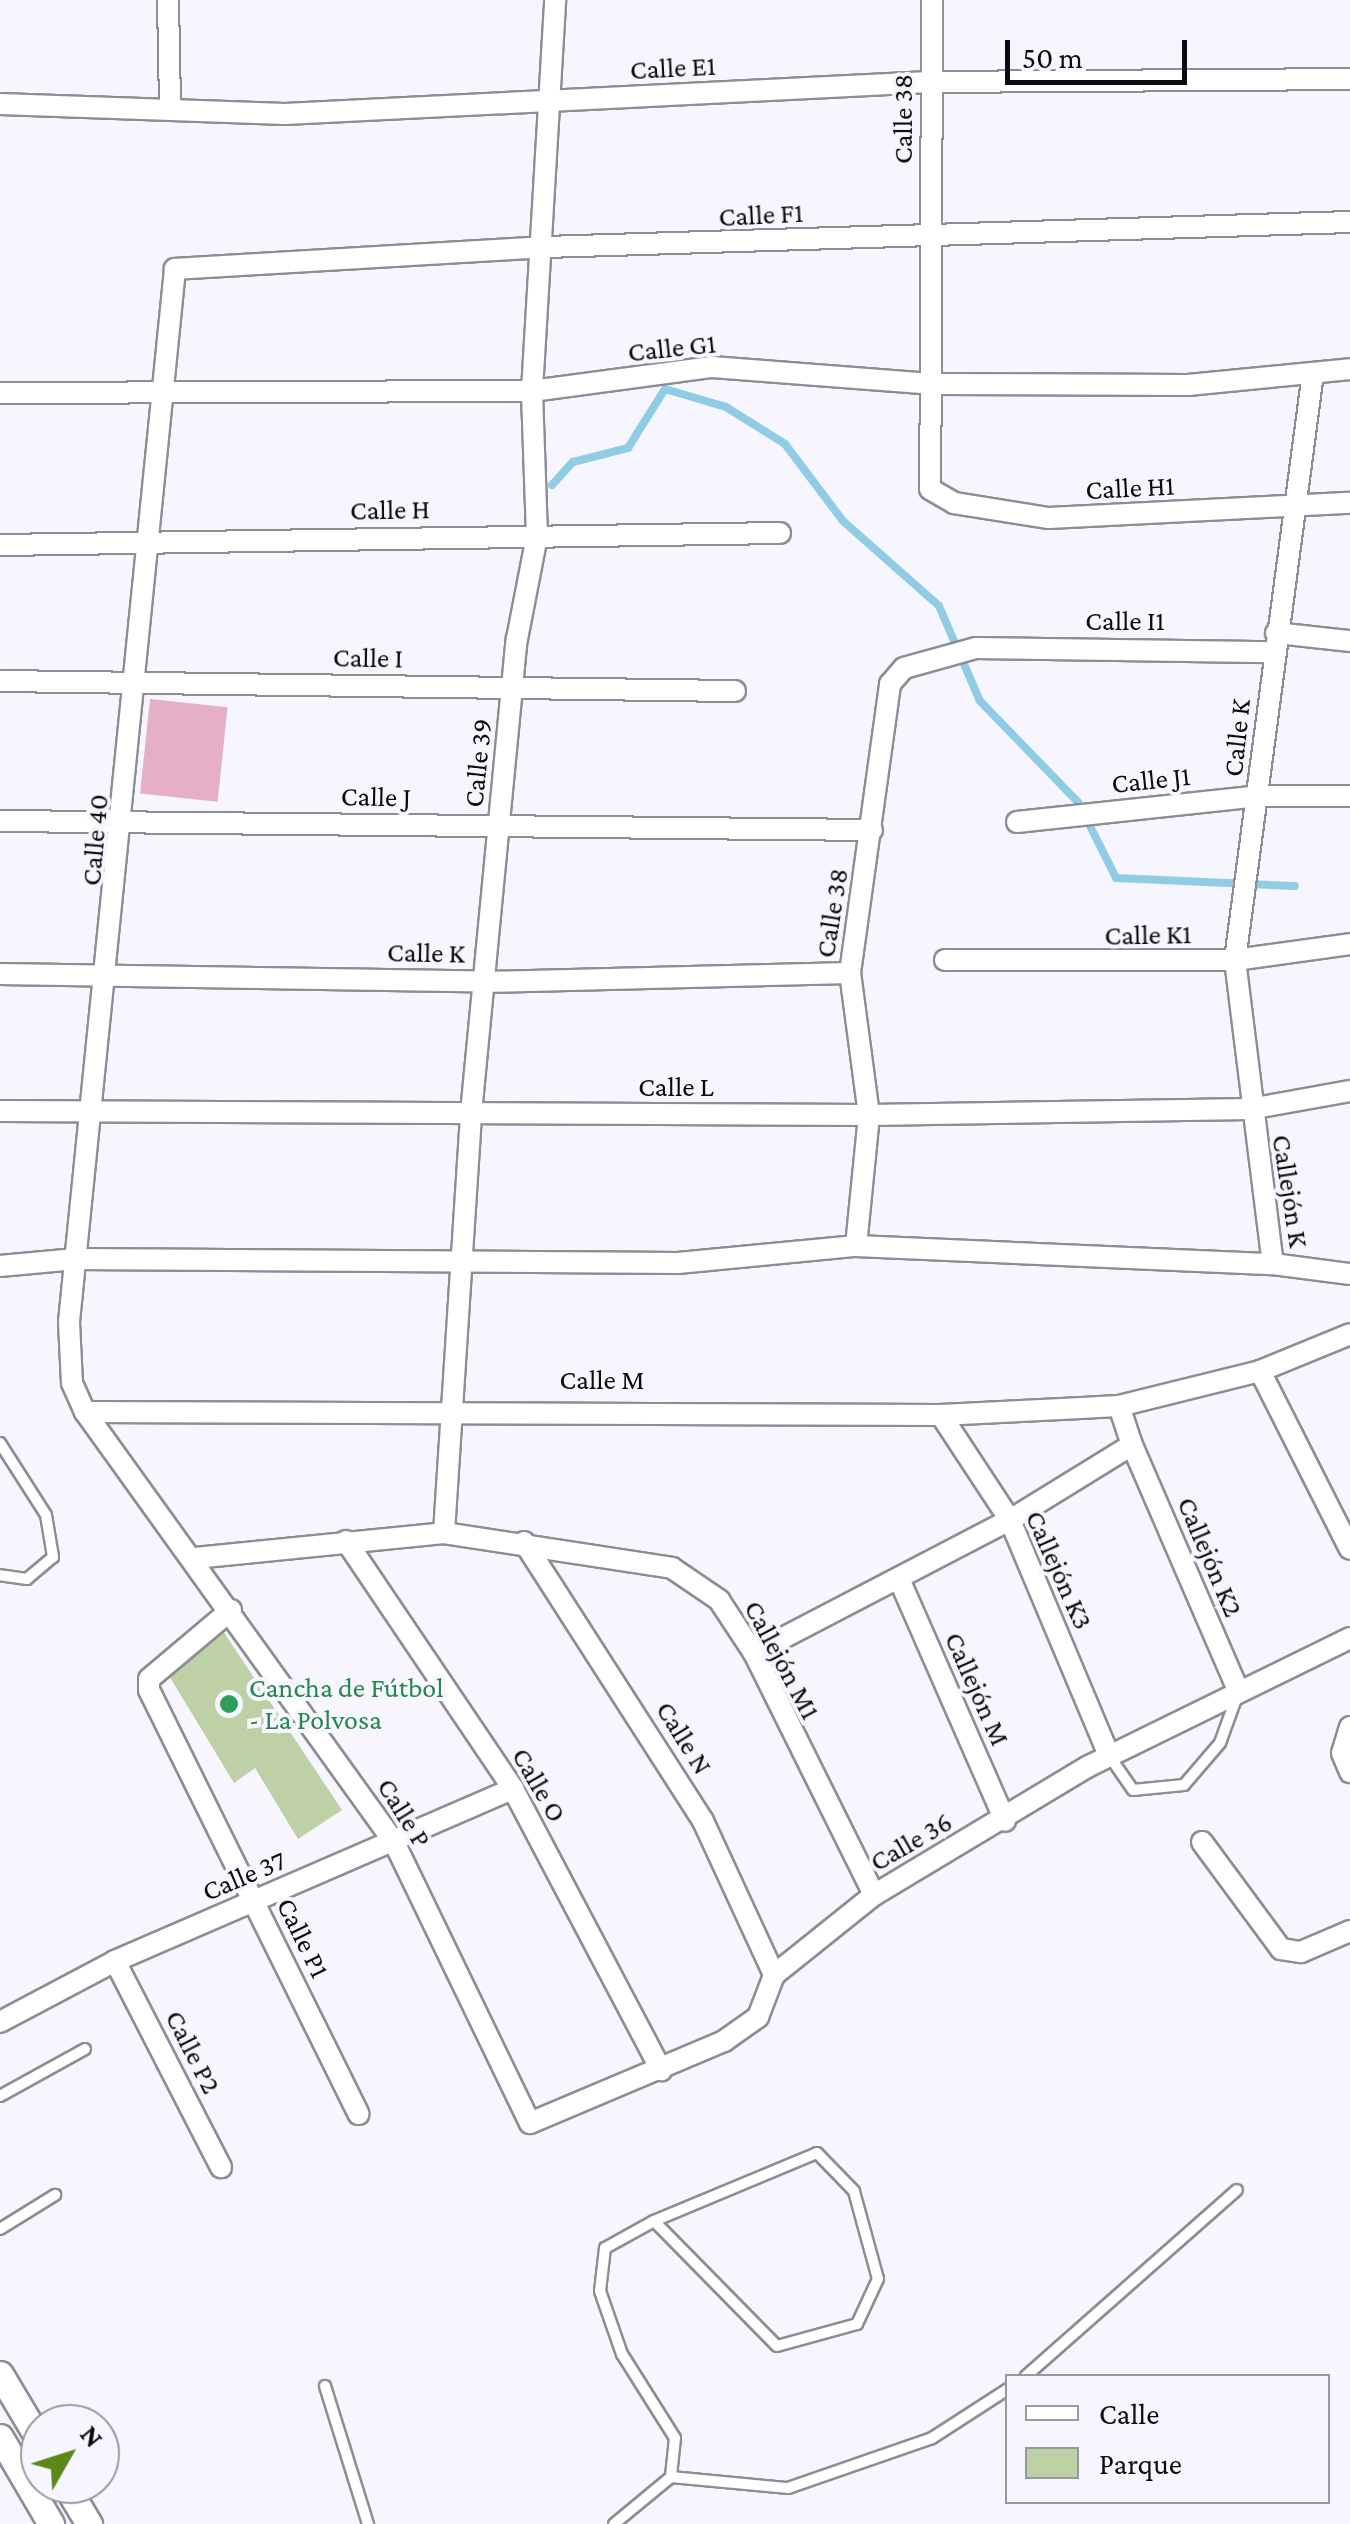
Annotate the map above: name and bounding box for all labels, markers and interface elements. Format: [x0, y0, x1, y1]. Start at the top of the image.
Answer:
scale bar [1010, 20, 1192, 82]
text: 50 m [1022, 41, 1083, 74]
street label: Calle E1 [629, 49, 717, 87]
street label: Calle 38 [886, 74, 920, 164]
street label: Calle F1 [718, 196, 804, 234]
street label: Calle G1 [626, 327, 718, 369]
street label: Calle H1 [1085, 469, 1175, 507]
street label: Calle H [350, 493, 430, 527]
street label: Calle I1 [1085, 604, 1165, 638]
street label: Calle I [333, 641, 403, 675]
street label: Calle K [1216, 698, 1258, 778]
street label: Calle 39 [457, 717, 499, 809]
street label: Calle J1 [1110, 759, 1192, 801]
street label: Calle J [341, 780, 411, 814]
street label: Calle 40 [74, 793, 116, 887]
street label: Calle 38 [808, 866, 856, 960]
street label: Calle K1 [1104, 917, 1192, 953]
street label: Calle K [387, 936, 465, 970]
street label: Calle L [638, 1070, 714, 1104]
street label: Callejón K [1265, 1132, 1315, 1250]
street label: Calle M [560, 1363, 644, 1397]
street label: Callejón K2 [1170, 1492, 1250, 1622]
street label: Callejón K3 [1018, 1505, 1100, 1635]
street label: Callejón M1 [737, 1595, 827, 1725]
street label: Callejón M [937, 1627, 1017, 1751]
place label: Cancha de Fútbol - La Polvosa [249, 1671, 444, 1737]
marker: Cancha de Fútbol - La Polvosa [218, 1693, 240, 1715]
street label: Calle N [649, 1695, 719, 1781]
street label: Calle O [504, 1742, 574, 1828]
street label: Calle P [370, 1772, 438, 1854]
street label: Calle 36 [864, 1805, 958, 1879]
street label: Calle 37 [197, 1843, 291, 1909]
street label: Calle P1 [269, 1892, 337, 1984]
street label: Calle P2 [158, 2005, 228, 2099]
legend [1005, 2374, 1330, 2504]
text: Calle [1099, 2397, 1159, 2430]
north arrow [20, 2404, 120, 2504]
text: N [74, 2419, 110, 2453]
text: Parque [1099, 2447, 1182, 2480]

